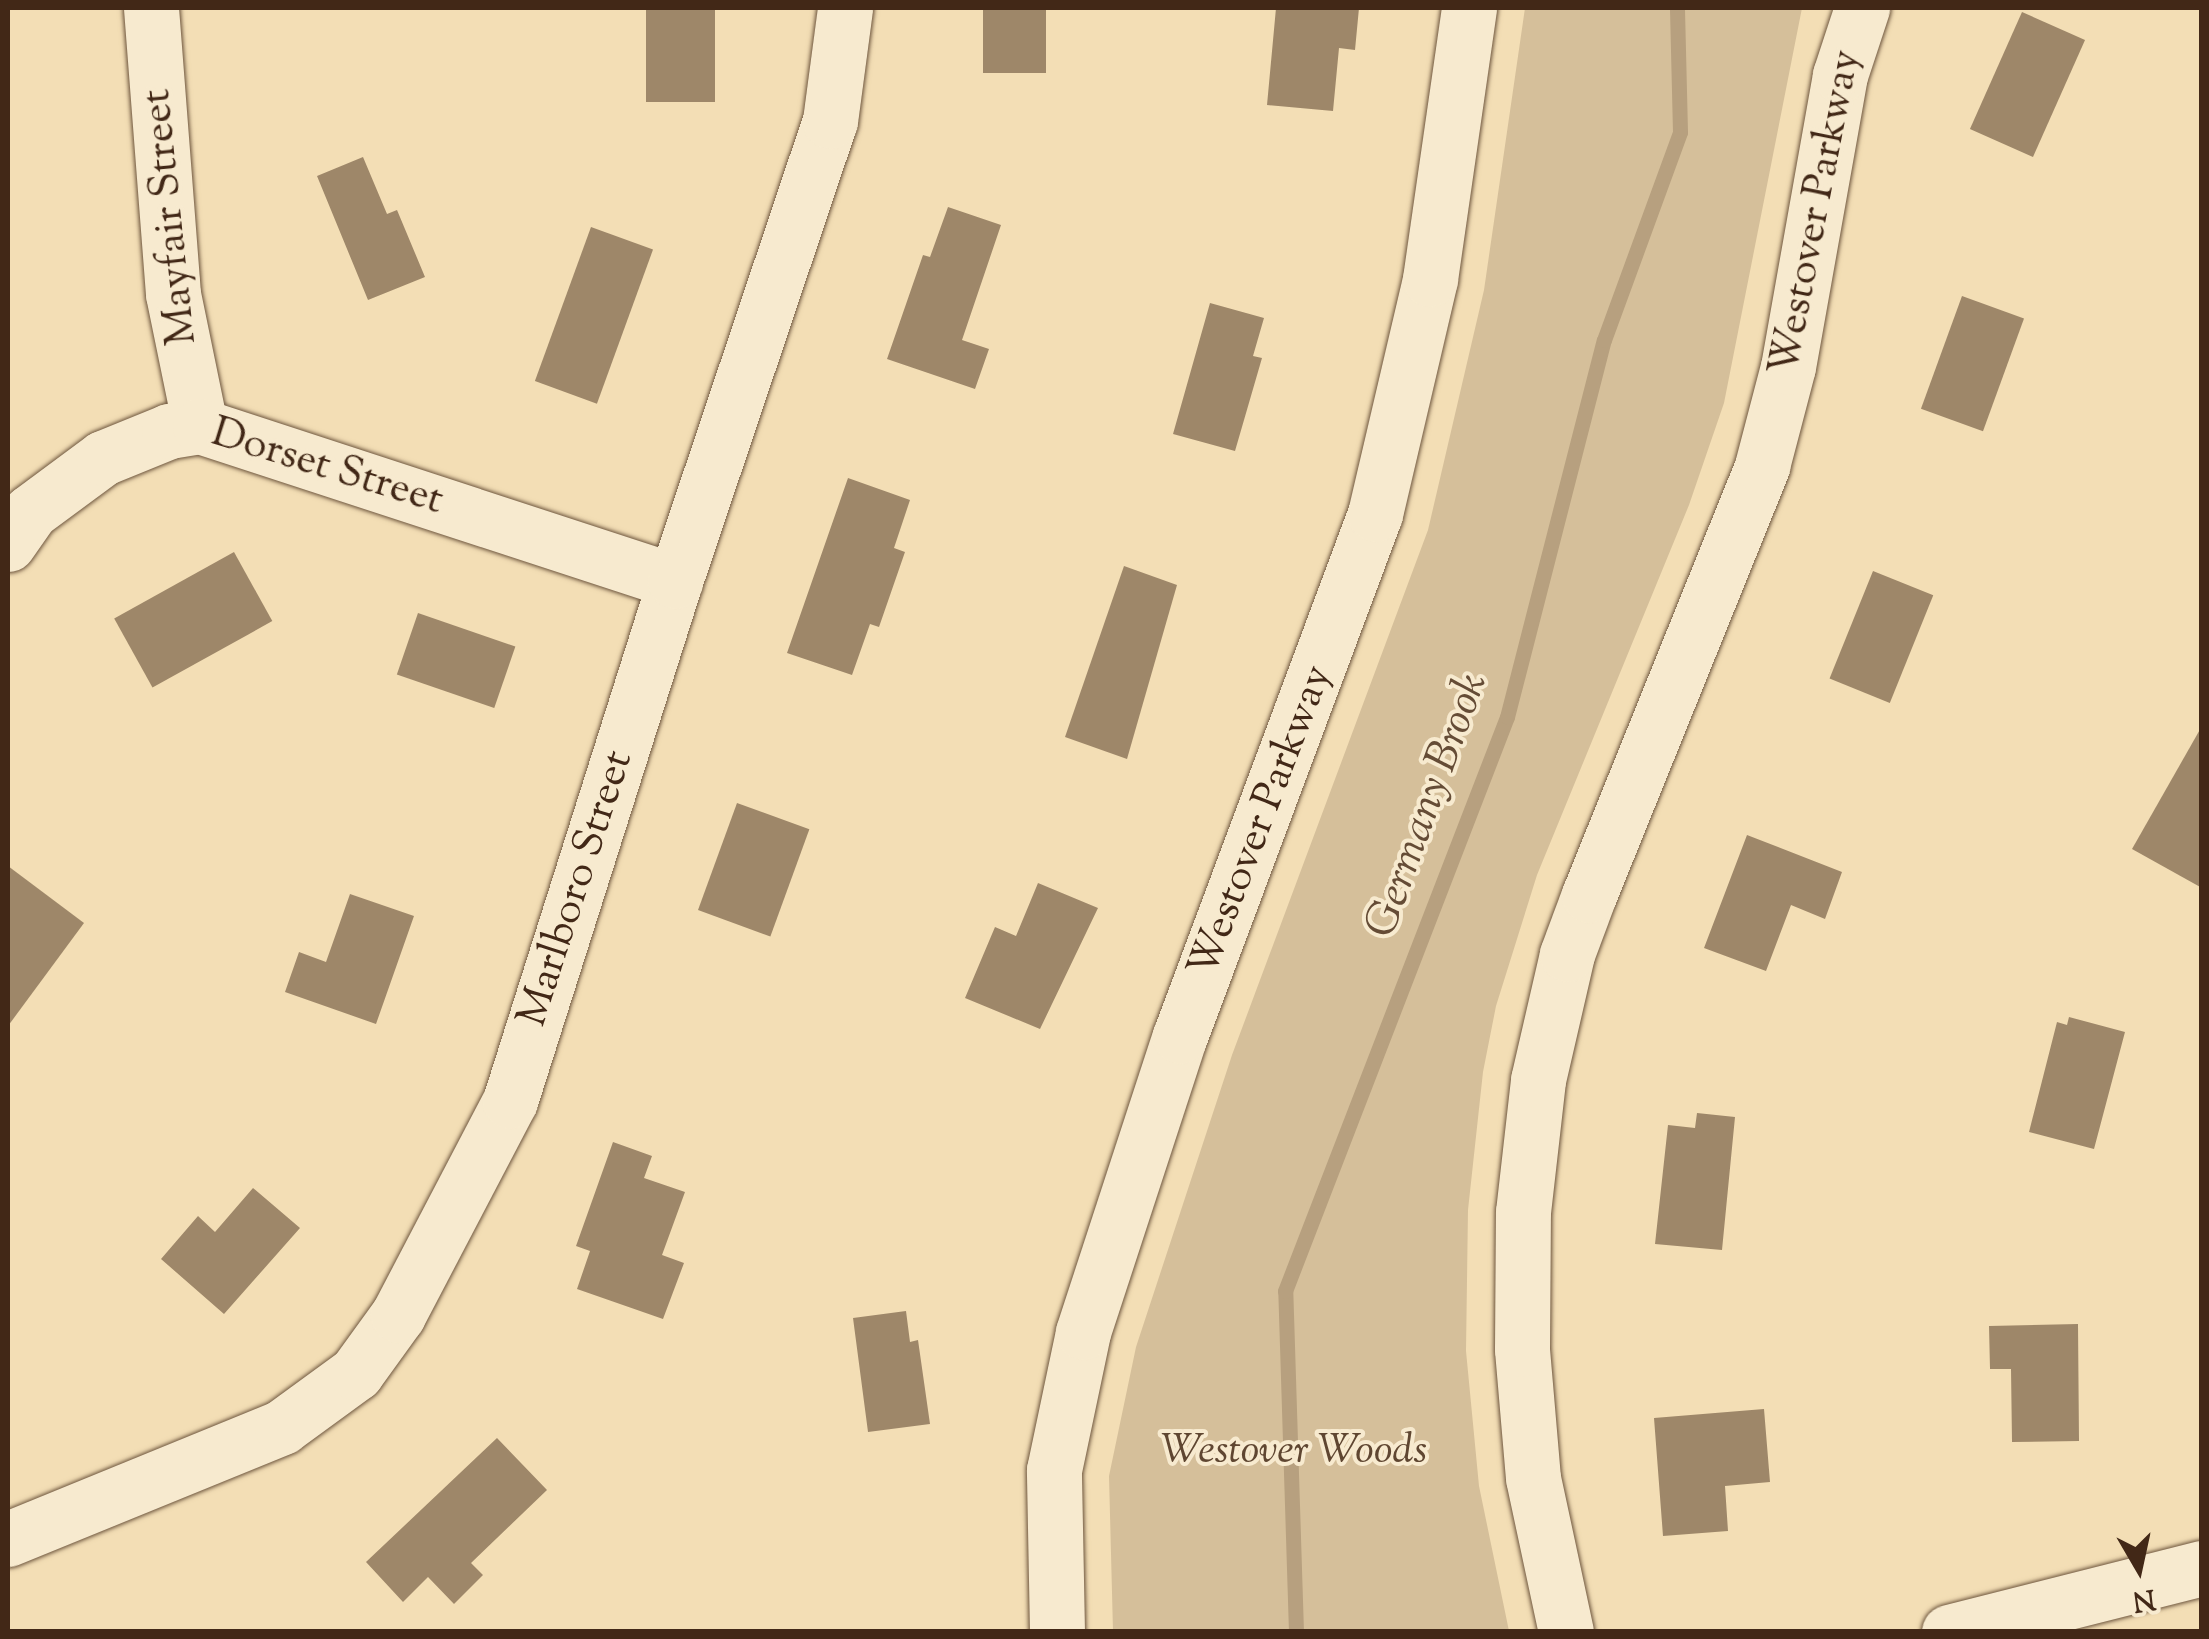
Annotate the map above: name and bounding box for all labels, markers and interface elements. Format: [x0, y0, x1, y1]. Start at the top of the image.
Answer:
street label: Westover Parkway [1761, 46, 1873, 380]
street label: Mayfair Street [133, 87, 209, 347]
street label: Dorset Street [205, 409, 449, 527]
street label: Westover Parkway [1179, 659, 1345, 985]
water label: Germany Brook [1356, 666, 1502, 946]
street label: Marlboro Street [509, 745, 645, 1033]
park label: Westover Woods [1161, 1427, 1427, 1477]
north arrow [2089, 1519, 2189, 1619]
text: N [2130, 1577, 2158, 1620]

